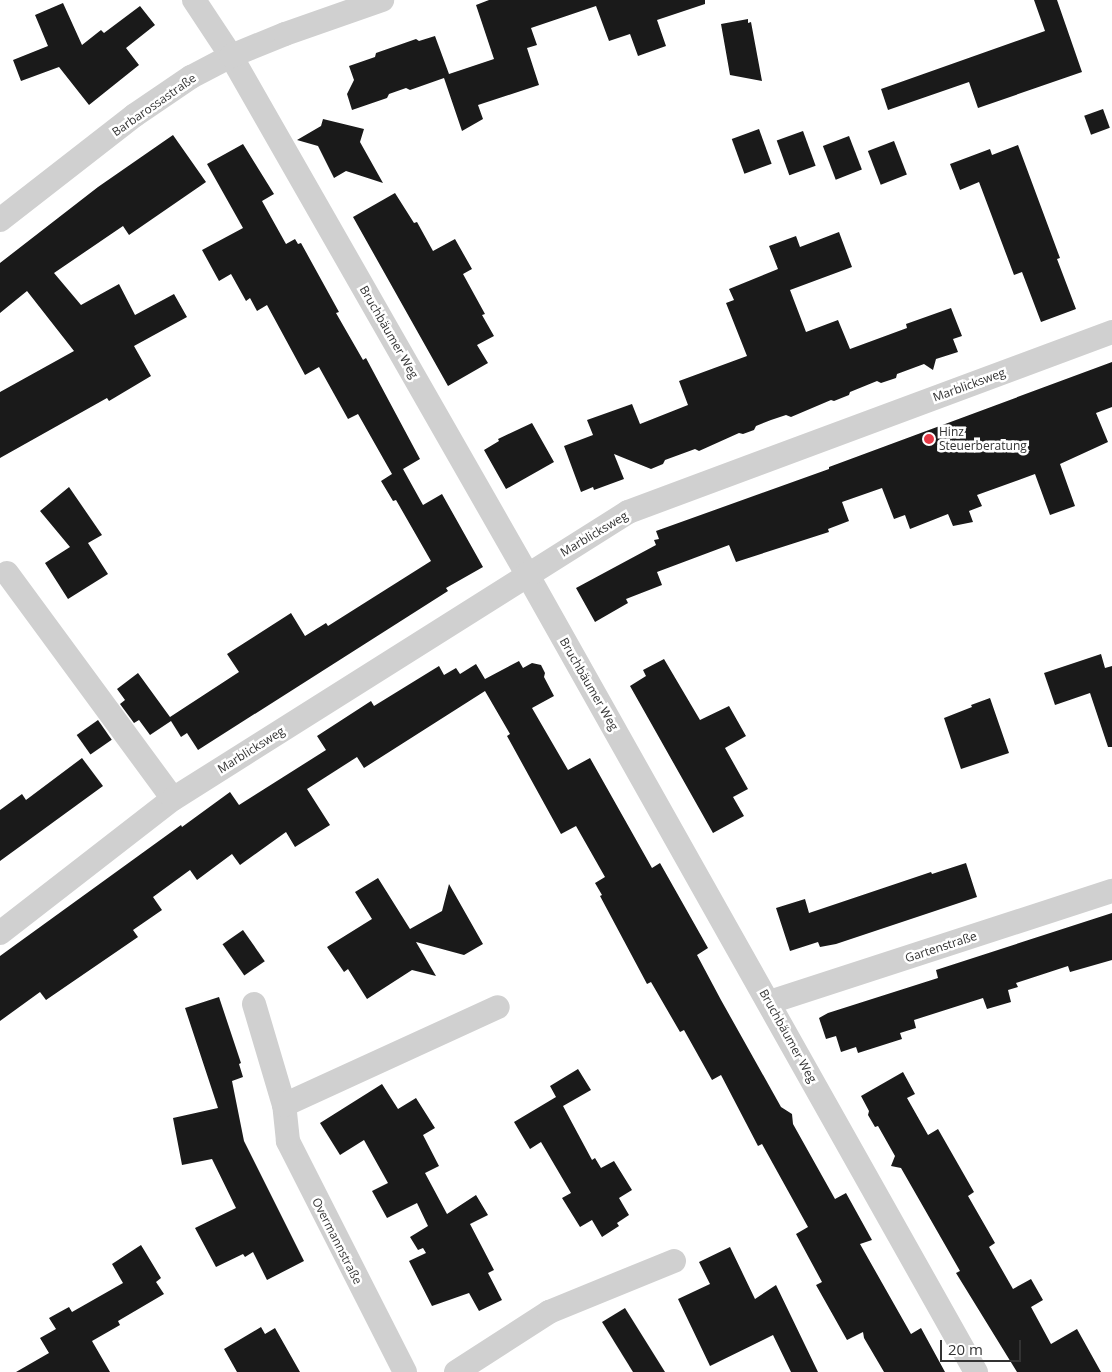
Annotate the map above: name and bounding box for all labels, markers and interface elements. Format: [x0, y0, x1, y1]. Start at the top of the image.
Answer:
street label: Barbarossastraße [109, 71, 199, 139]
street label: Bruchbäumer Weg [357, 283, 421, 381]
street label: Marblicksweg [931, 365, 1007, 405]
place label: Hinz Steuerberatung [939, 425, 1027, 453]
marker: Hinz Steuerberatung [923, 433, 935, 445]
street label: Marblicksweg [558, 508, 630, 560]
street label: Bruchbäumer Weg [557, 635, 621, 733]
street label: Marblicksweg [215, 724, 287, 776]
street label: Gartenstraße [903, 929, 979, 965]
street label: Bruchbäumer Weg [756, 987, 820, 1085]
street label: Overmannstraße [309, 1195, 365, 1287]
scale bar [942, 1330, 1023, 1362]
text: 20 m [948, 1339, 983, 1359]

